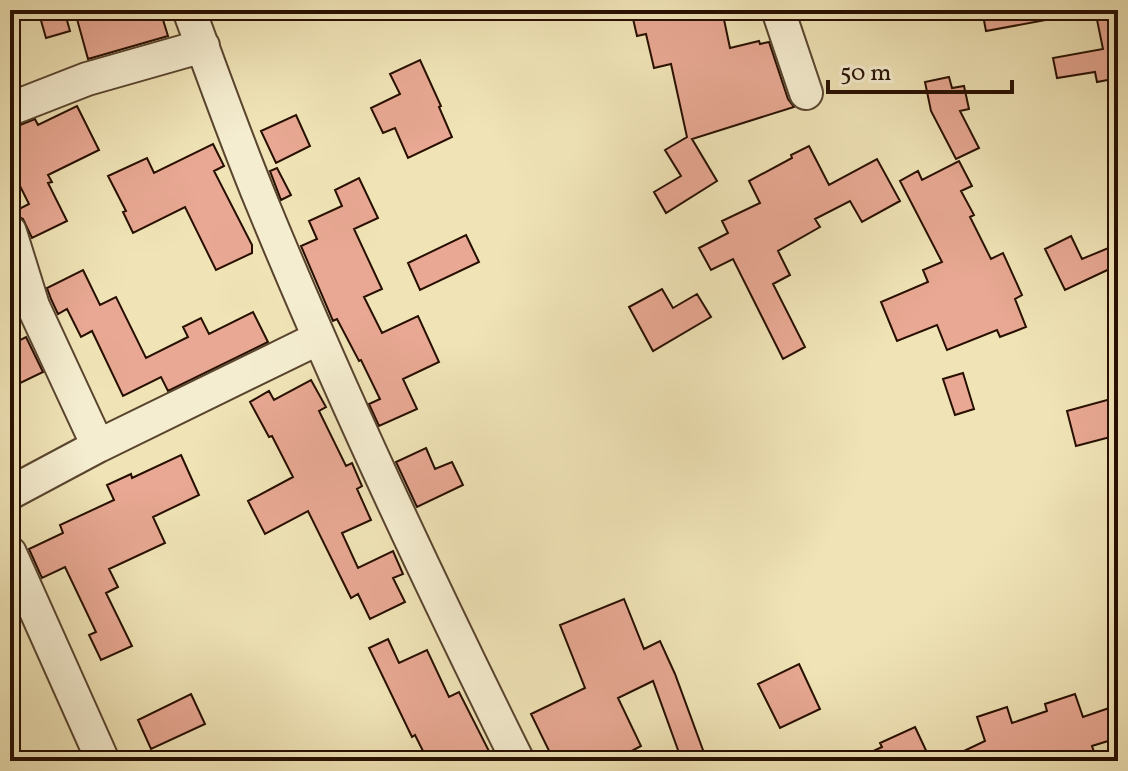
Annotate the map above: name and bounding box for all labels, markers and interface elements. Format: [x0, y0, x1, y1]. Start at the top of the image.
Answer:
scale bar [828, 44, 1012, 94]
text: 50 m [840, 57, 892, 91]

